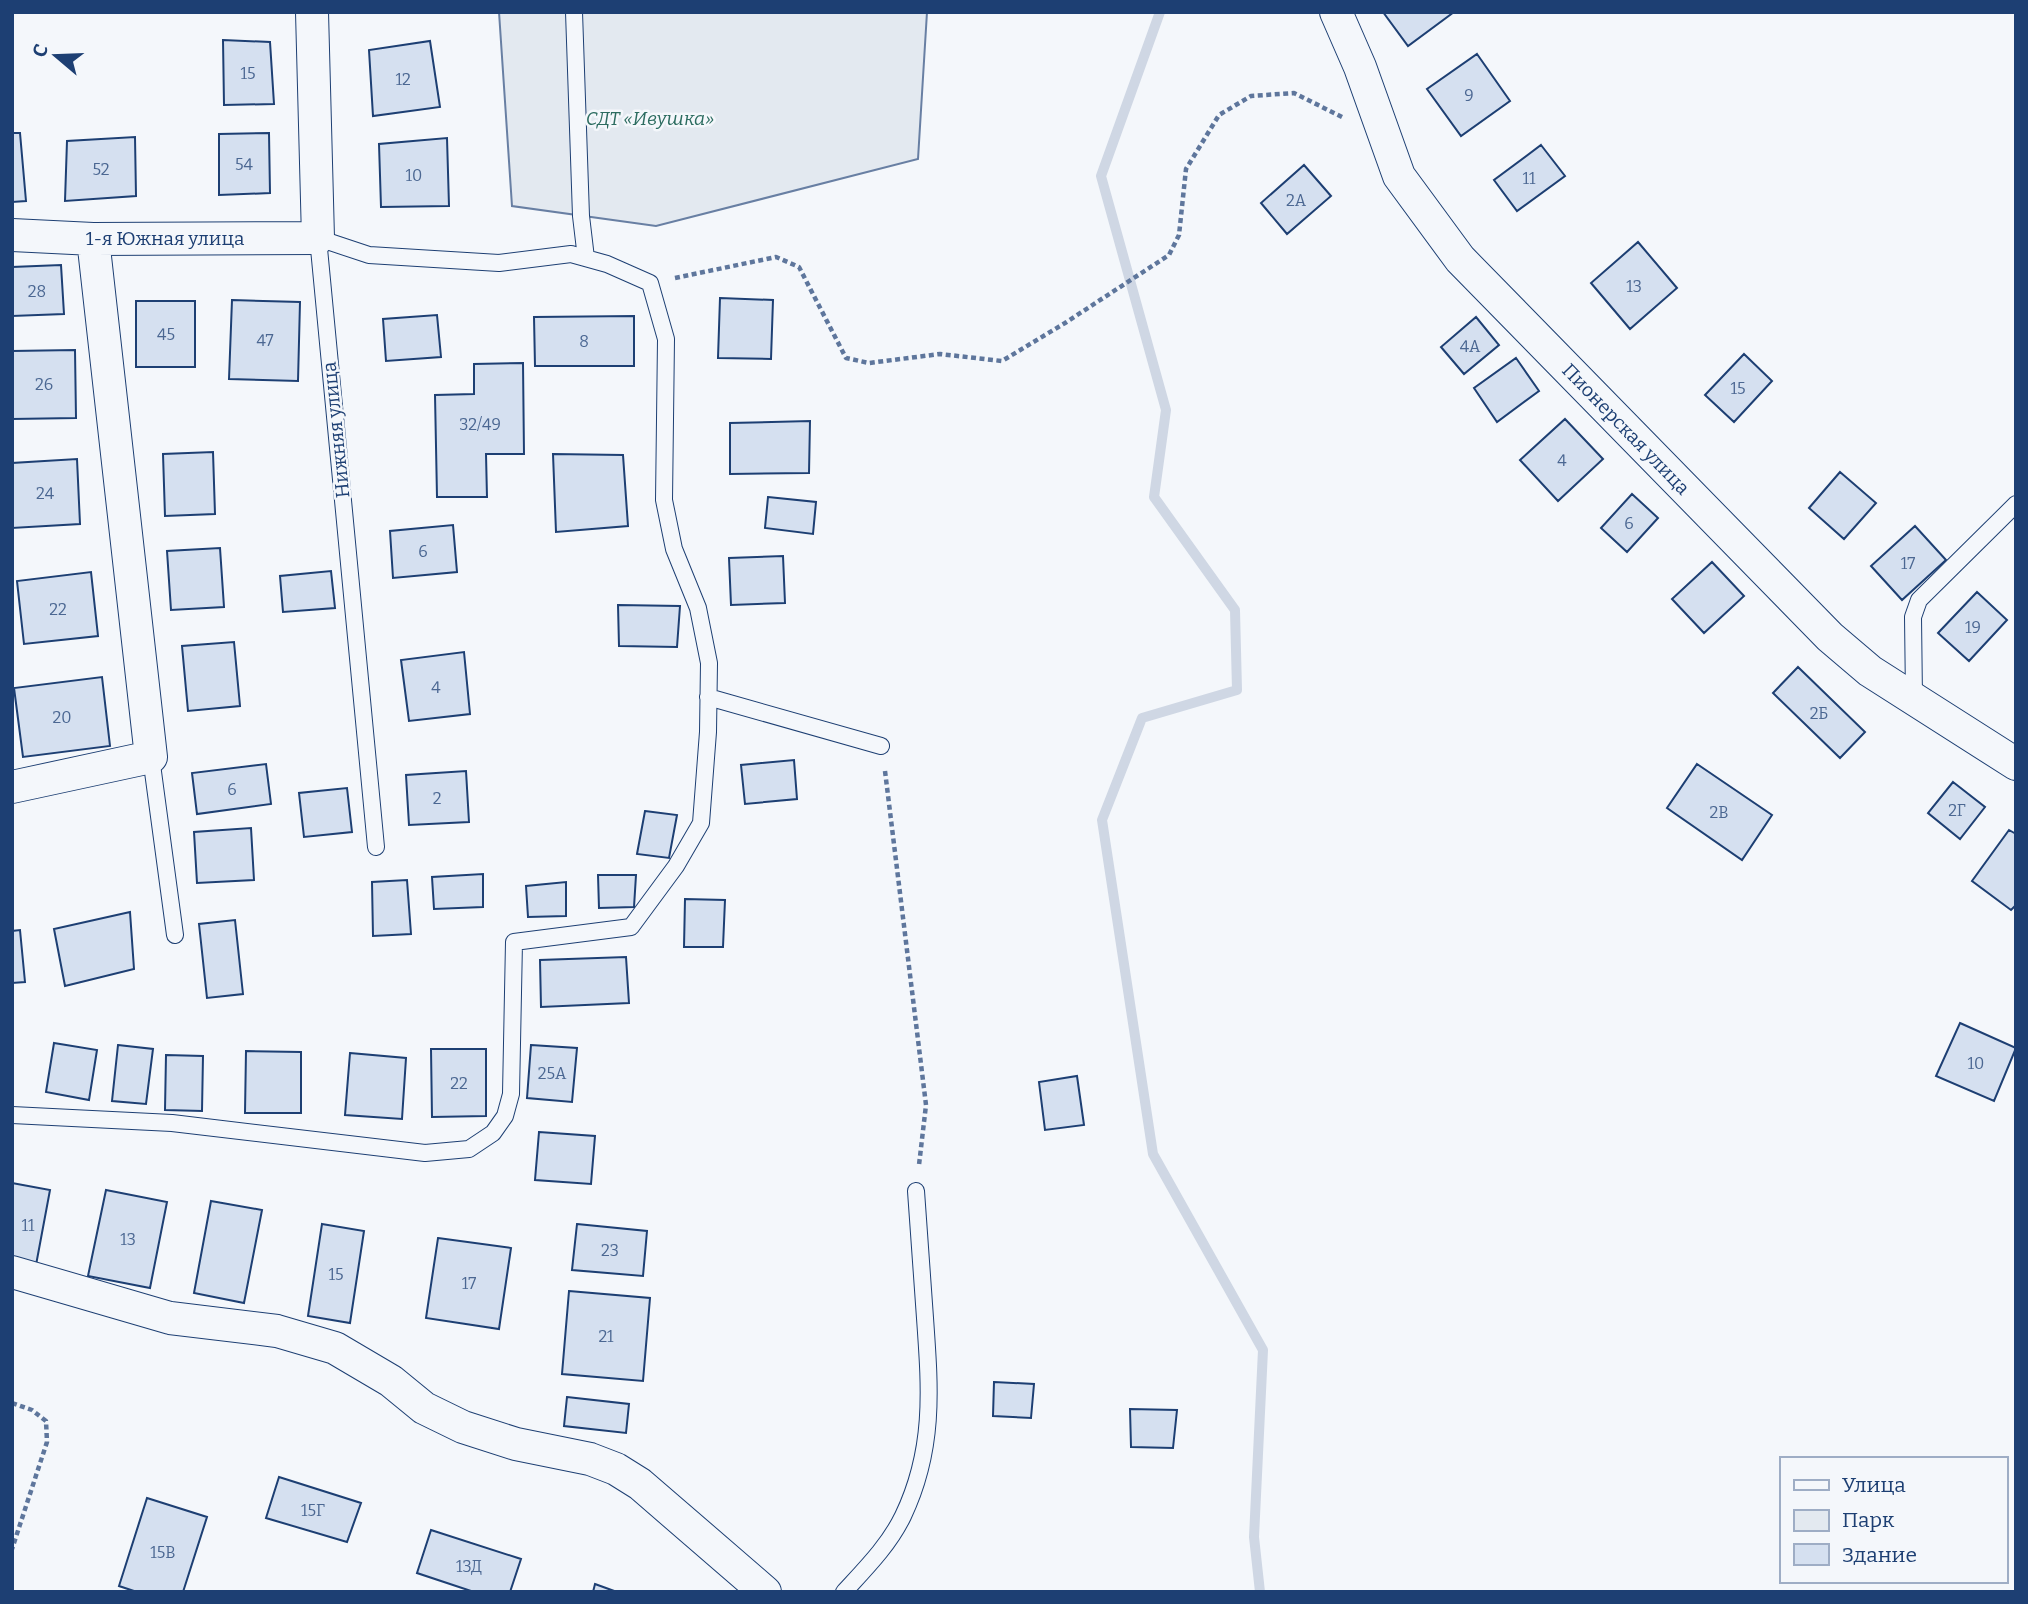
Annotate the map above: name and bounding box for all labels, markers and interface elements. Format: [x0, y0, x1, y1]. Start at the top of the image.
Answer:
north arrow [21, 21, 91, 91]
text: С [28, 41, 53, 60]
house number: 15 [240, 64, 256, 83]
house number: 12 [395, 70, 411, 89]
house number: 9 [1464, 86, 1474, 105]
park label: СДТ «Ивушка» [586, 107, 714, 130]
house number: 54 [235, 155, 254, 174]
house number: 52 [93, 160, 109, 179]
house number: 10 [406, 166, 422, 185]
house number: 11 [1523, 169, 1536, 188]
house number: 2А [1286, 191, 1307, 210]
street label: 1-я Южная улица [86, 227, 245, 250]
house number: 13 [1626, 277, 1642, 296]
house number: 28 [28, 282, 46, 301]
house number: 45 [157, 325, 175, 344]
house number: 47 [256, 331, 274, 350]
house number: 8 [579, 332, 589, 351]
house number: 4А [1460, 337, 1481, 356]
street label: Пионерская улица [1557, 359, 1695, 500]
street label: Нижняя улица [317, 360, 355, 499]
house number: 26 [35, 375, 53, 394]
house number: 15 [1730, 379, 1746, 398]
house number: 32/49 [459, 415, 501, 434]
house number: 4 [1557, 451, 1567, 470]
house number: 24 [36, 484, 55, 503]
house number: 6 [1624, 514, 1634, 533]
house number: 6 [418, 542, 428, 561]
house number: 17 [1901, 554, 1915, 573]
house number: 22 [49, 600, 67, 619]
house number: 19 [1965, 618, 1981, 637]
house number: 4 [431, 678, 441, 697]
house number: 2Б [1810, 704, 1828, 723]
house number: 20 [53, 708, 71, 727]
house number: 6 [227, 780, 237, 799]
house number: 2 [433, 789, 441, 808]
house number: 2Г [1948, 801, 1966, 820]
house number: 2В [1709, 803, 1729, 822]
house number: 10 [1968, 1054, 1984, 1073]
house number: 25А [538, 1064, 567, 1083]
house number: 22 [450, 1074, 468, 1093]
house number: 11 [22, 1216, 35, 1235]
house number: 13 [120, 1230, 136, 1249]
house number: 23 [601, 1241, 619, 1260]
house number: 15 [328, 1265, 344, 1284]
house number: 17 [462, 1274, 476, 1293]
house number: 21 [598, 1327, 614, 1346]
legend [1780, 1457, 2007, 1583]
text: Улица [1842, 1472, 1906, 1498]
house number: 15Г [301, 1501, 325, 1520]
text: Парк [1842, 1507, 1895, 1533]
text: Здание [1842, 1542, 1917, 1568]
house number: 15В [150, 1543, 176, 1562]
house number: 13Д [456, 1557, 482, 1576]

